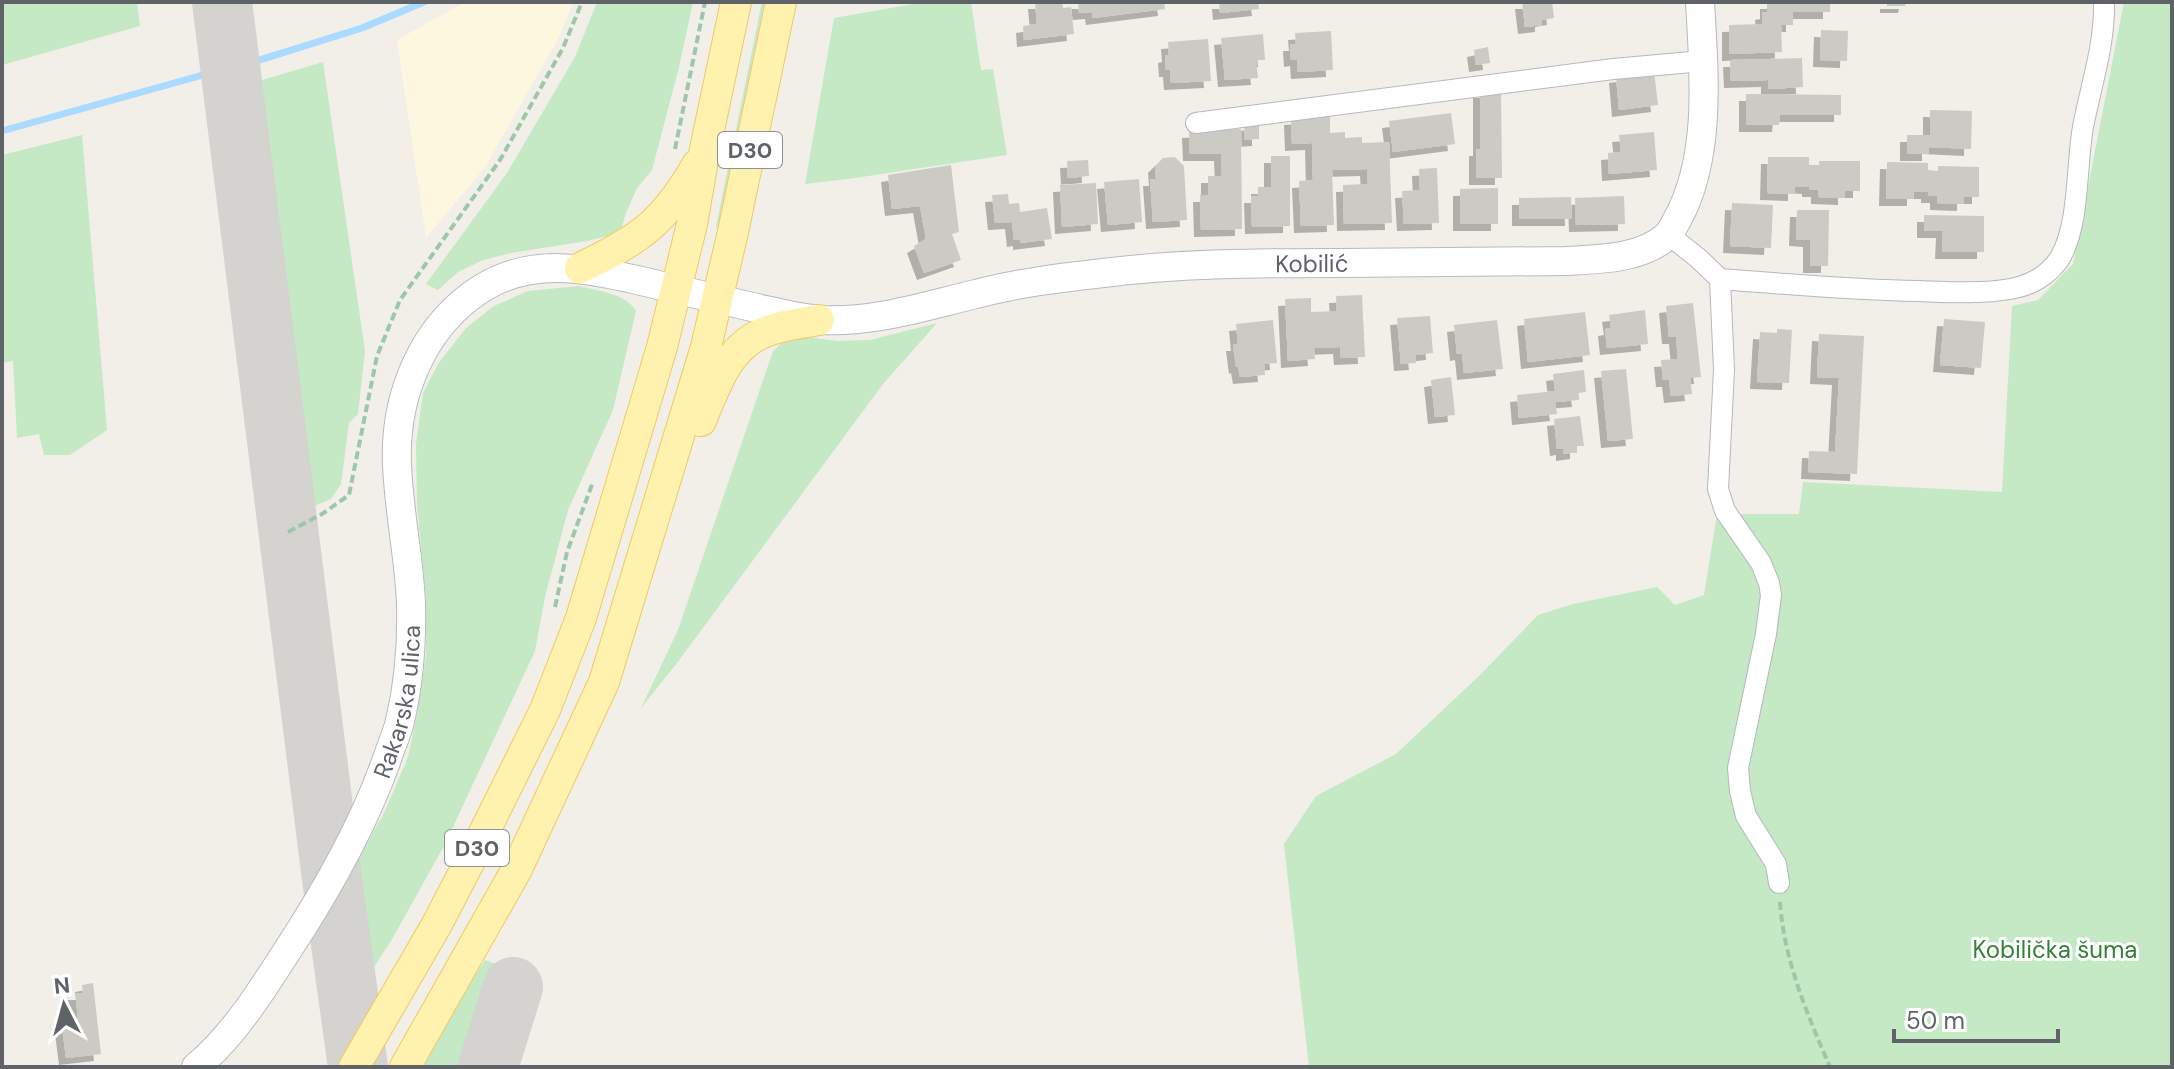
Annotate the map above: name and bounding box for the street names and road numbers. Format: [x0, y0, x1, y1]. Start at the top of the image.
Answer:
road number: D30 [718, 132, 782, 168]
street label: Kobilić [1275, 247, 1348, 279]
street label: Rakarska ulica [366, 625, 427, 782]
road number: D30 [445, 830, 509, 866]

